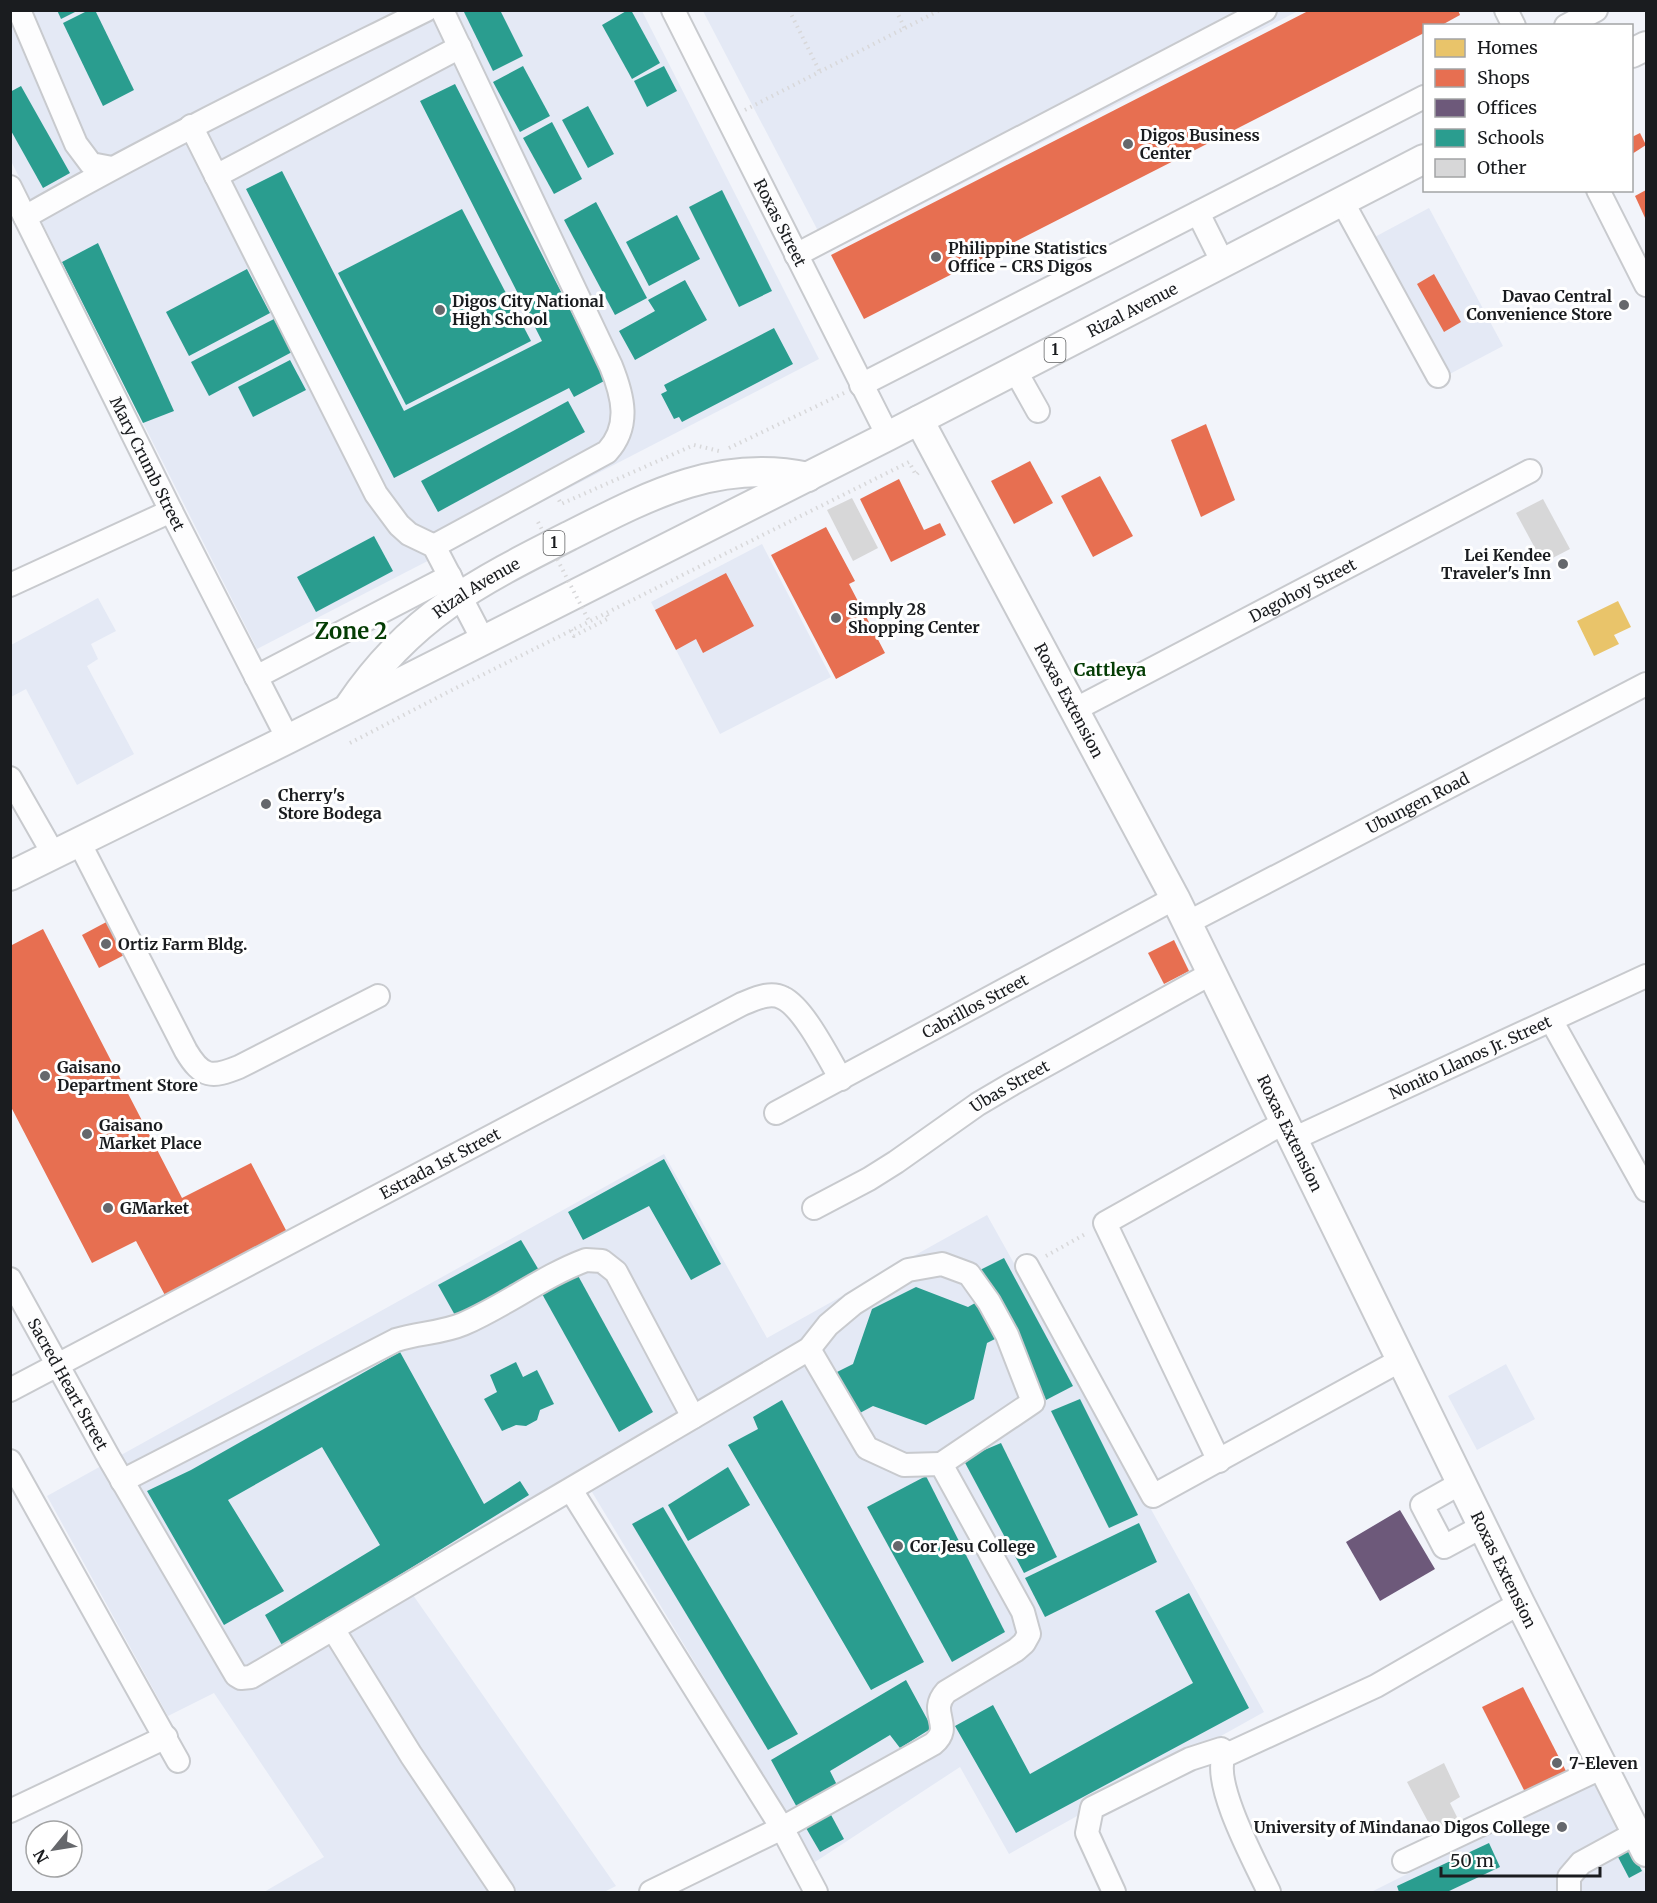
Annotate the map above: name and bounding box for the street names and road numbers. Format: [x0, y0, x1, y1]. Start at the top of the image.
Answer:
street label: Roxas Street [750, 175, 811, 270]
street label: Rizal Avenue [1084, 278, 1181, 341]
road number: 1 [1044, 338, 1066, 362]
street label: Mary Crumb Street [106, 393, 190, 535]
road number: 1 [544, 531, 564, 555]
street label: Rizal Avenue [428, 553, 523, 622]
street label: Dagohoy Street [1246, 554, 1360, 626]
street label: Roxas Extension [1030, 639, 1108, 762]
street label: Ubungen Road [1363, 768, 1473, 838]
street label: Cabrillos Street [918, 969, 1032, 1043]
street label: Nonito Llanos Jr. Street [1386, 1011, 1555, 1103]
street label: Ubas Street [966, 1055, 1053, 1116]
street label: Roxas Extension [1253, 1071, 1327, 1195]
street label: Estrada 1st Street [376, 1123, 504, 1203]
street label: Sacred Heart Street [24, 1314, 113, 1454]
street label: Roxas Extension [1467, 1508, 1541, 1632]

